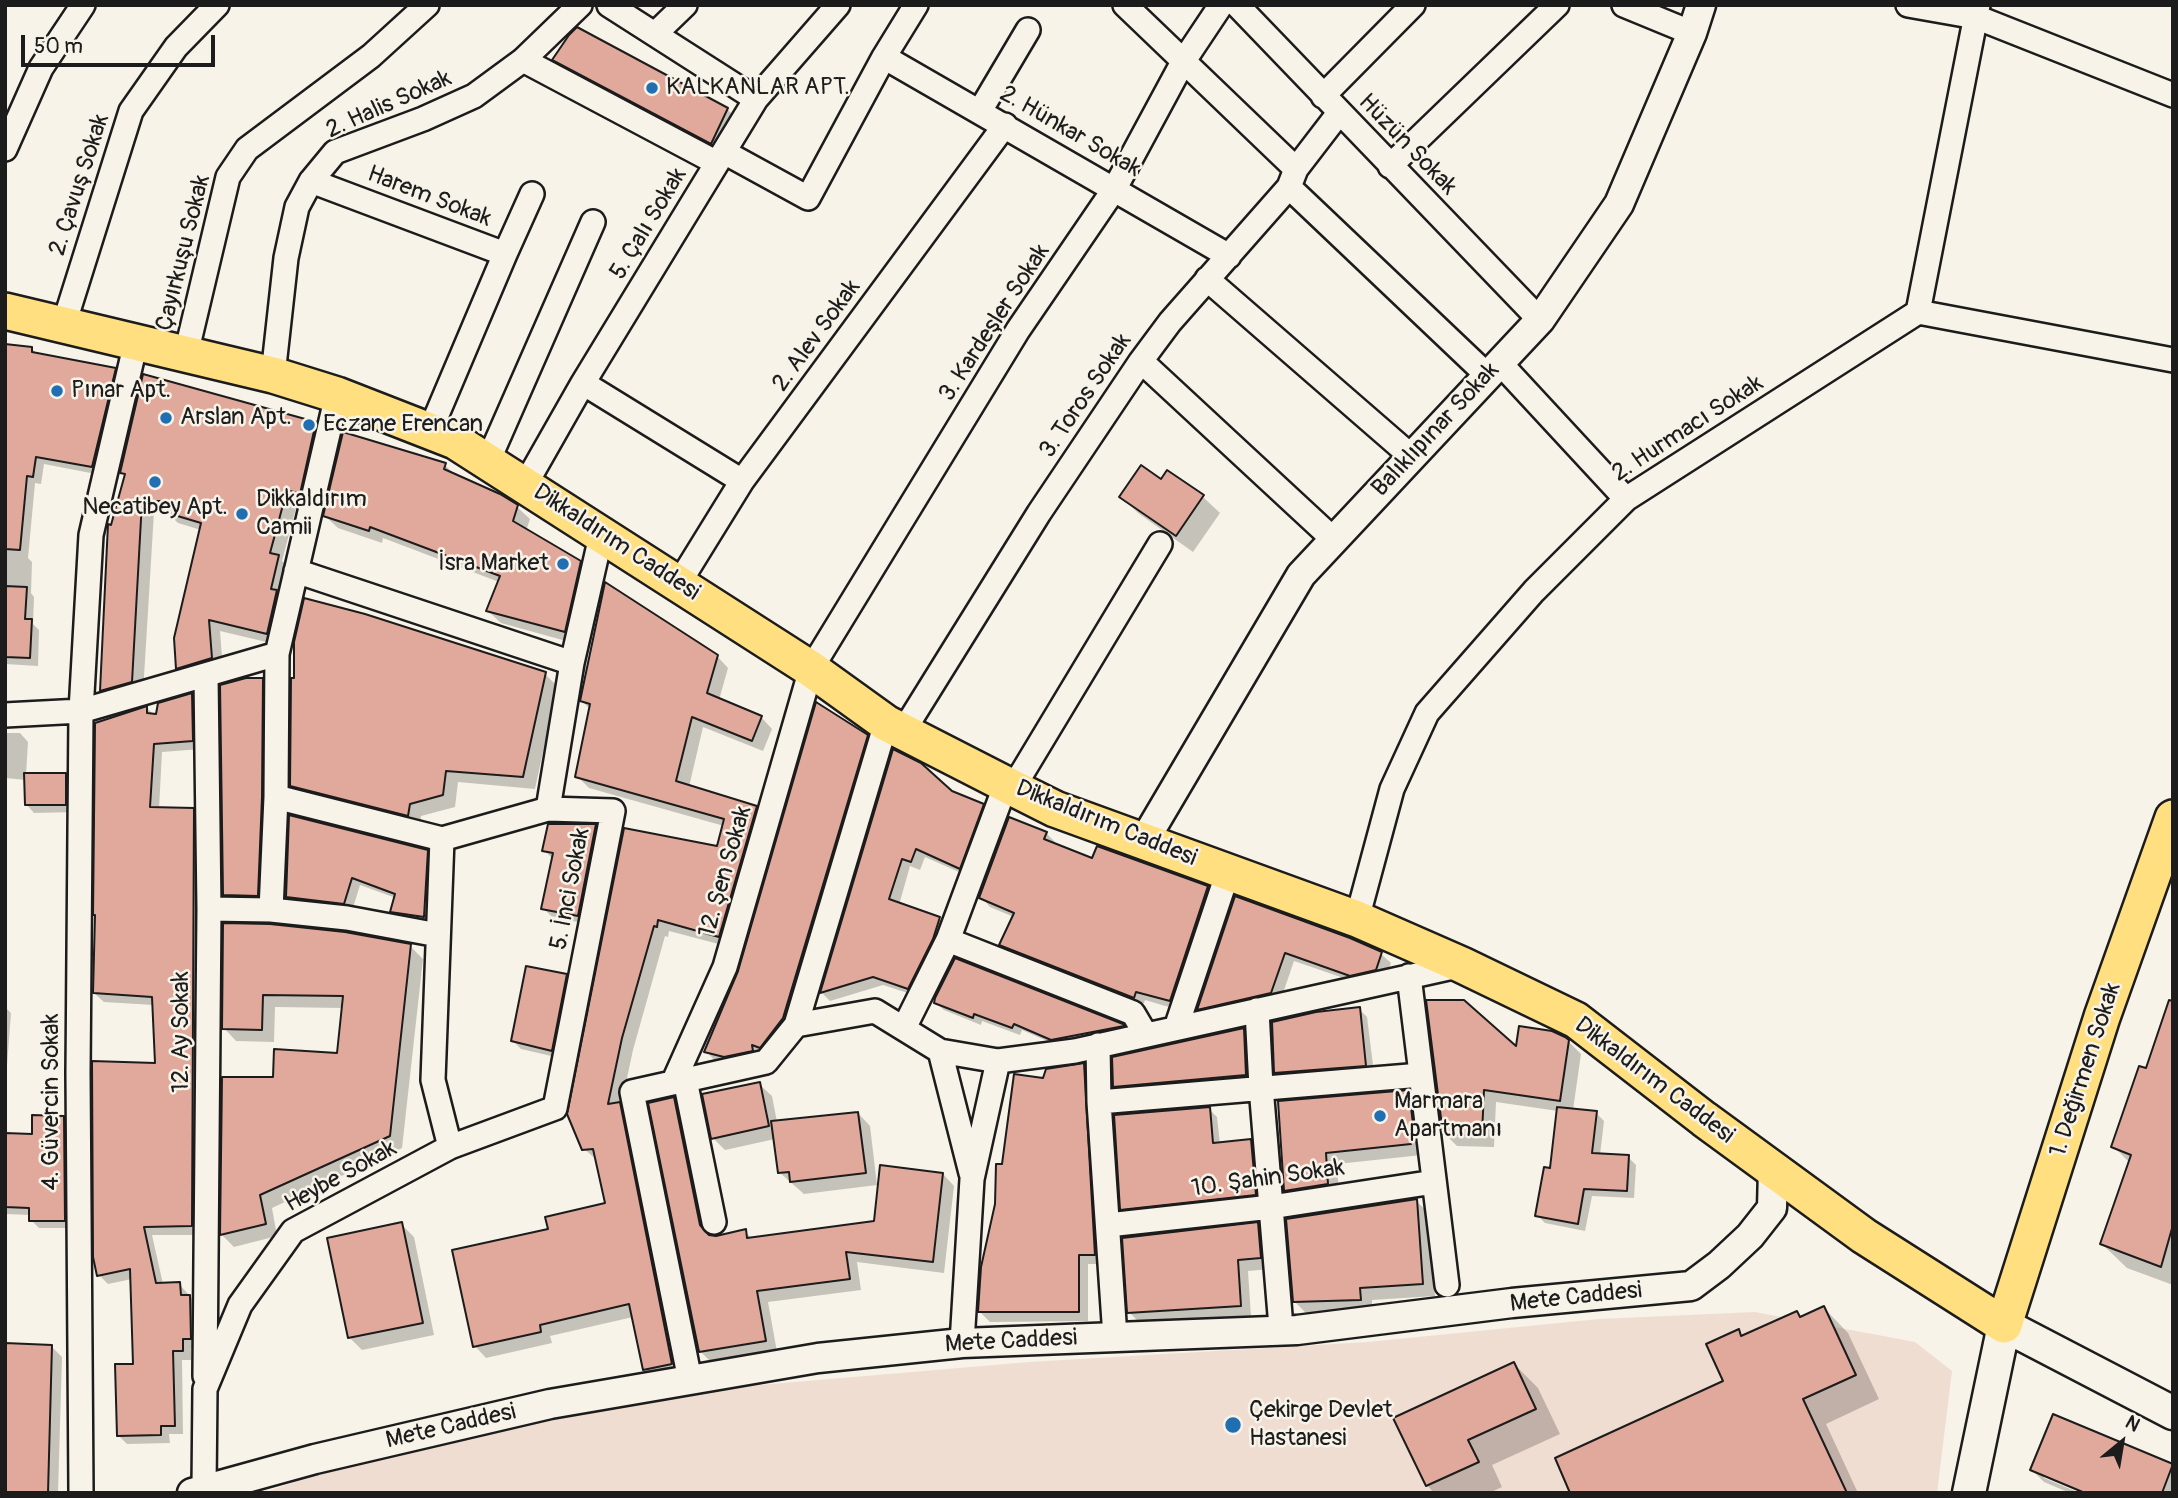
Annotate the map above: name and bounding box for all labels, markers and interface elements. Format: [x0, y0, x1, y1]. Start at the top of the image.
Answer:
scale bar [24, 21, 219, 65]
text: 50 m [34, 33, 83, 60]
street label: 2. Halis Sokak [322, 65, 456, 145]
place label: KALKANLAR APT. [666, 74, 850, 102]
marker: KALKANLAR APT. [644, 80, 660, 96]
street label: 2. Hünkar Sokak [994, 80, 1146, 184]
street label: Hüzün Sokak [1352, 88, 1462, 202]
street label: 2. Çavuş Sokak [44, 111, 116, 259]
street label: Harem Sokak [363, 160, 495, 234]
street label: 5. Çalı Sokak [604, 163, 694, 285]
street label: Çayırkuşu Sokak [151, 172, 217, 334]
street label: 3. Kardeşler Sokak [933, 239, 1057, 407]
street label: 2. Alev Sokak [767, 275, 867, 397]
street label: 3. Toros Sokak [1034, 328, 1138, 464]
street label: Balıklıpınar Sokak [1366, 357, 1506, 503]
street label: 2. Hurmacı Sokak [1607, 370, 1769, 488]
place label: Pınar Apt. [71, 377, 171, 405]
marker: Pınar Apt. [49, 383, 65, 399]
place label: Arslan Apt. [180, 404, 292, 432]
marker: Arslan Apt. [158, 410, 174, 426]
place label: Eczane Erencan [323, 411, 483, 439]
marker: Eczane Erencan [301, 417, 317, 433]
marker: Necatibey Apt. [147, 474, 163, 490]
street label: Dikkaldırım Caddesi [527, 478, 705, 608]
place label: Dikkaldırım Camii [256, 486, 367, 542]
place label: Necatibey Apt. [82, 494, 228, 522]
marker: Dikkaldırım Camii [234, 506, 250, 522]
place label: İsra Market [438, 550, 549, 578]
marker: İsra Market [555, 556, 571, 572]
street label: Dikkaldırım Caddesi [1011, 775, 1201, 873]
street label: 12. Şen Sokak [693, 803, 759, 941]
street label: 5. İnci Sokak [545, 826, 597, 952]
street label: 12. Ay Sokak [168, 971, 196, 1093]
street label: 1. Değirmen Sokak [2044, 979, 2128, 1161]
street label: Dikkaldırım Caddesi [1568, 1012, 1740, 1150]
street label: 4. Güvercin Sokak [38, 1014, 66, 1190]
place label: Marmara Apartmanı [1394, 1088, 1502, 1144]
marker: Marmara Apartmanı [1372, 1108, 1388, 1124]
street label: Heybe Sokak [280, 1135, 402, 1219]
street label: 10. Şahin Sokak [1190, 1154, 1346, 1204]
street label: Mete Caddesi [1509, 1277, 1643, 1319]
street label: Mete Caddesi [944, 1324, 1078, 1360]
place label: Çekirge Devlet Hastanesi [1249, 1397, 1393, 1453]
street label: Mete Caddesi [383, 1398, 519, 1456]
north arrow [2087, 1407, 2157, 1477]
text: N [2121, 1410, 2144, 1437]
marker: Çekirge Devlet Hastanesi [1223, 1415, 1243, 1435]

